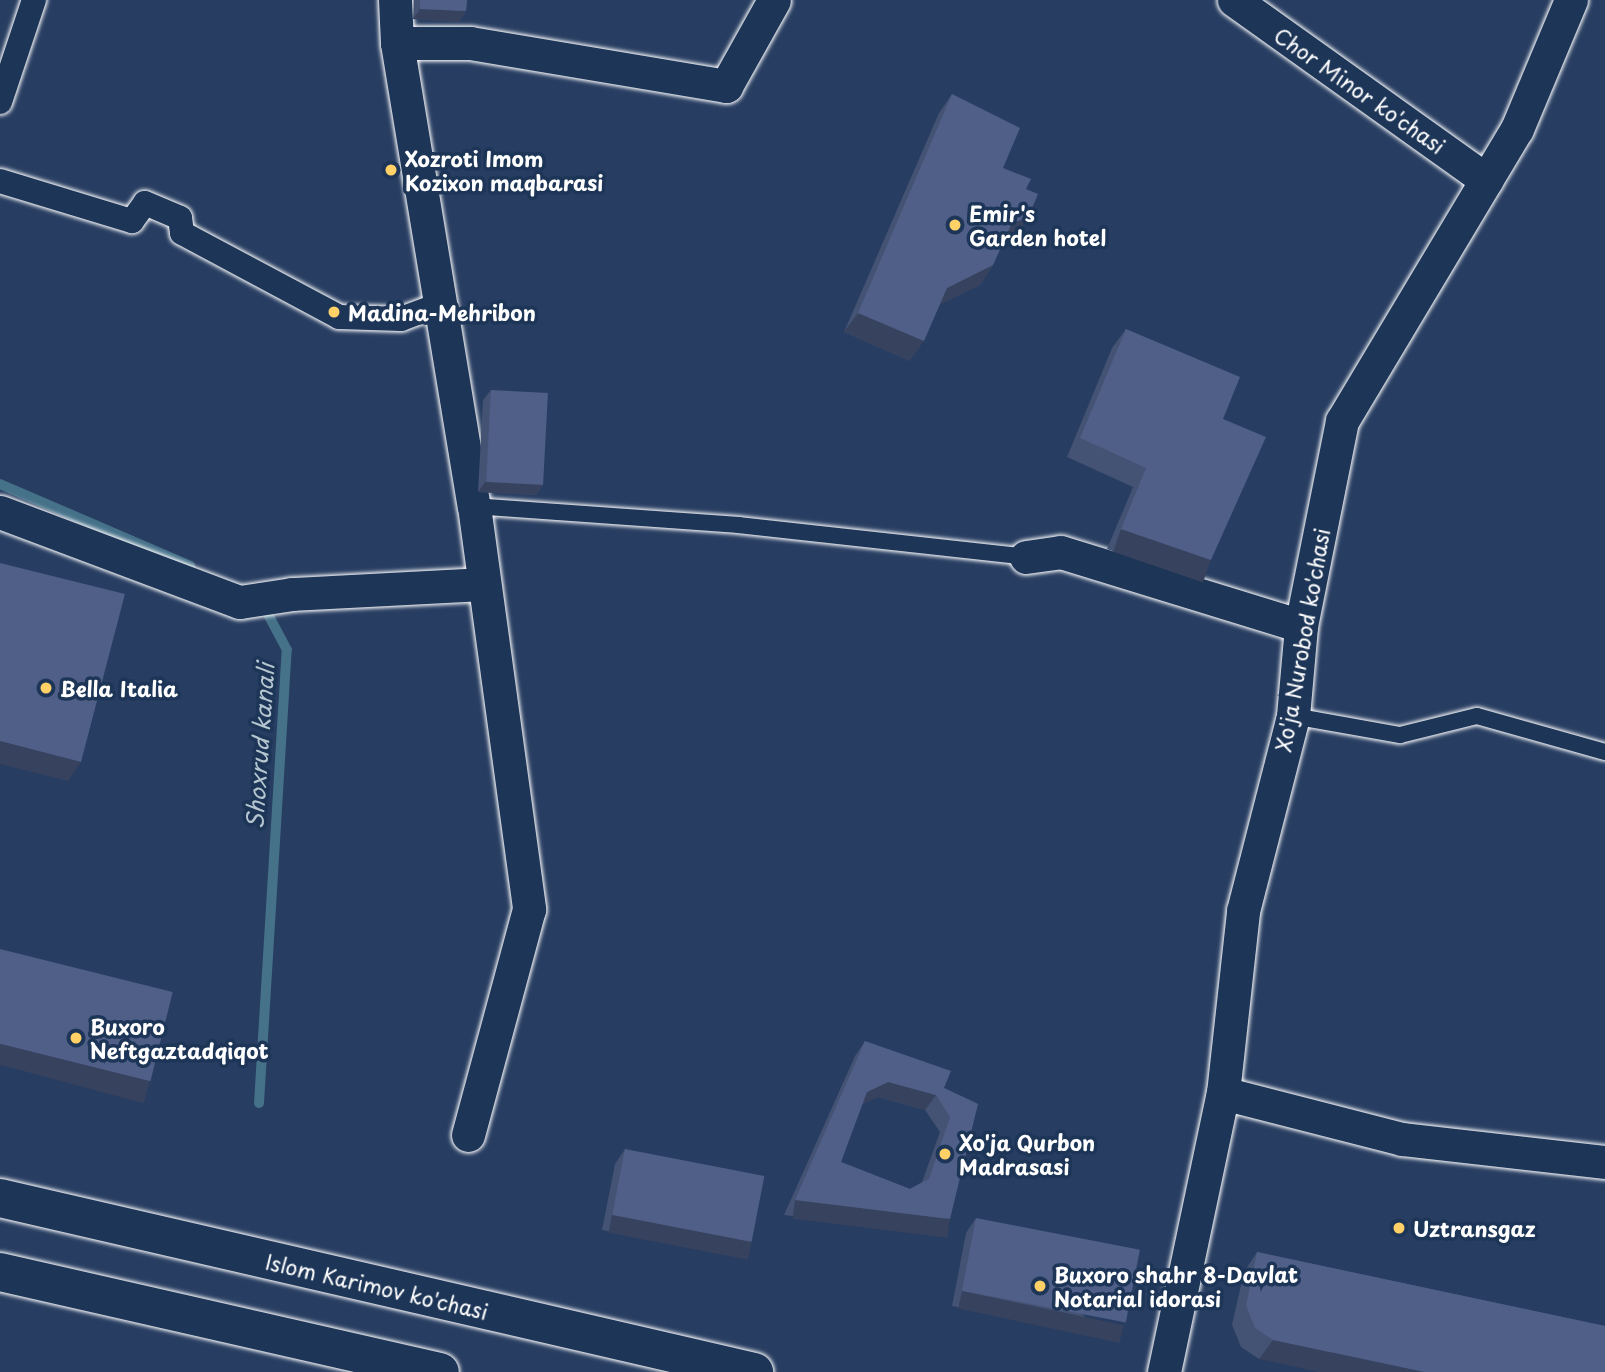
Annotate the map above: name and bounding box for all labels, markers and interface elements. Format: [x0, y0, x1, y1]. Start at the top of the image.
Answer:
street label: Chor Minor ko'chasi [1270, 22, 1450, 158]
place label: Xozroti Imom Kozixon maqbarasi [405, 145, 606, 195]
marker: Xozroti Imom Kozixon maqbarasi [383, 162, 399, 178]
place label: Emir's Garden hotel [969, 200, 1107, 250]
marker: Emir's Garden hotel [947, 217, 963, 233]
place label: Madina-Mehribon [348, 299, 536, 325]
marker: Madina-Mehribon [326, 304, 342, 320]
street label: Xo'ja Nurobod ko'chasi [1270, 526, 1334, 754]
water label: Shoxrud kanali [240, 661, 280, 831]
place label: Bella Italia [60, 675, 178, 701]
marker: Bella Italia [38, 680, 54, 696]
place label: Buxoro Neftgaztadqiqot [90, 1013, 269, 1063]
marker: Buxoro Neftgaztadqiqot [68, 1030, 84, 1046]
place label: Xo'ja Qurbon Madrasasi [959, 1129, 1095, 1179]
marker: Xo'ja Qurbon Madrasasi [937, 1146, 953, 1162]
place label: Uztransgaz [1413, 1215, 1535, 1241]
marker: Uztransgaz [1391, 1220, 1407, 1236]
street label: Islom Karimov ko'chasi [263, 1248, 491, 1324]
place label: Buxoro shahr 8-Davlat Notarial idorasi [1054, 1261, 1298, 1311]
marker: Buxoro shahr 8-Davlat Notarial idorasi [1032, 1278, 1048, 1294]

